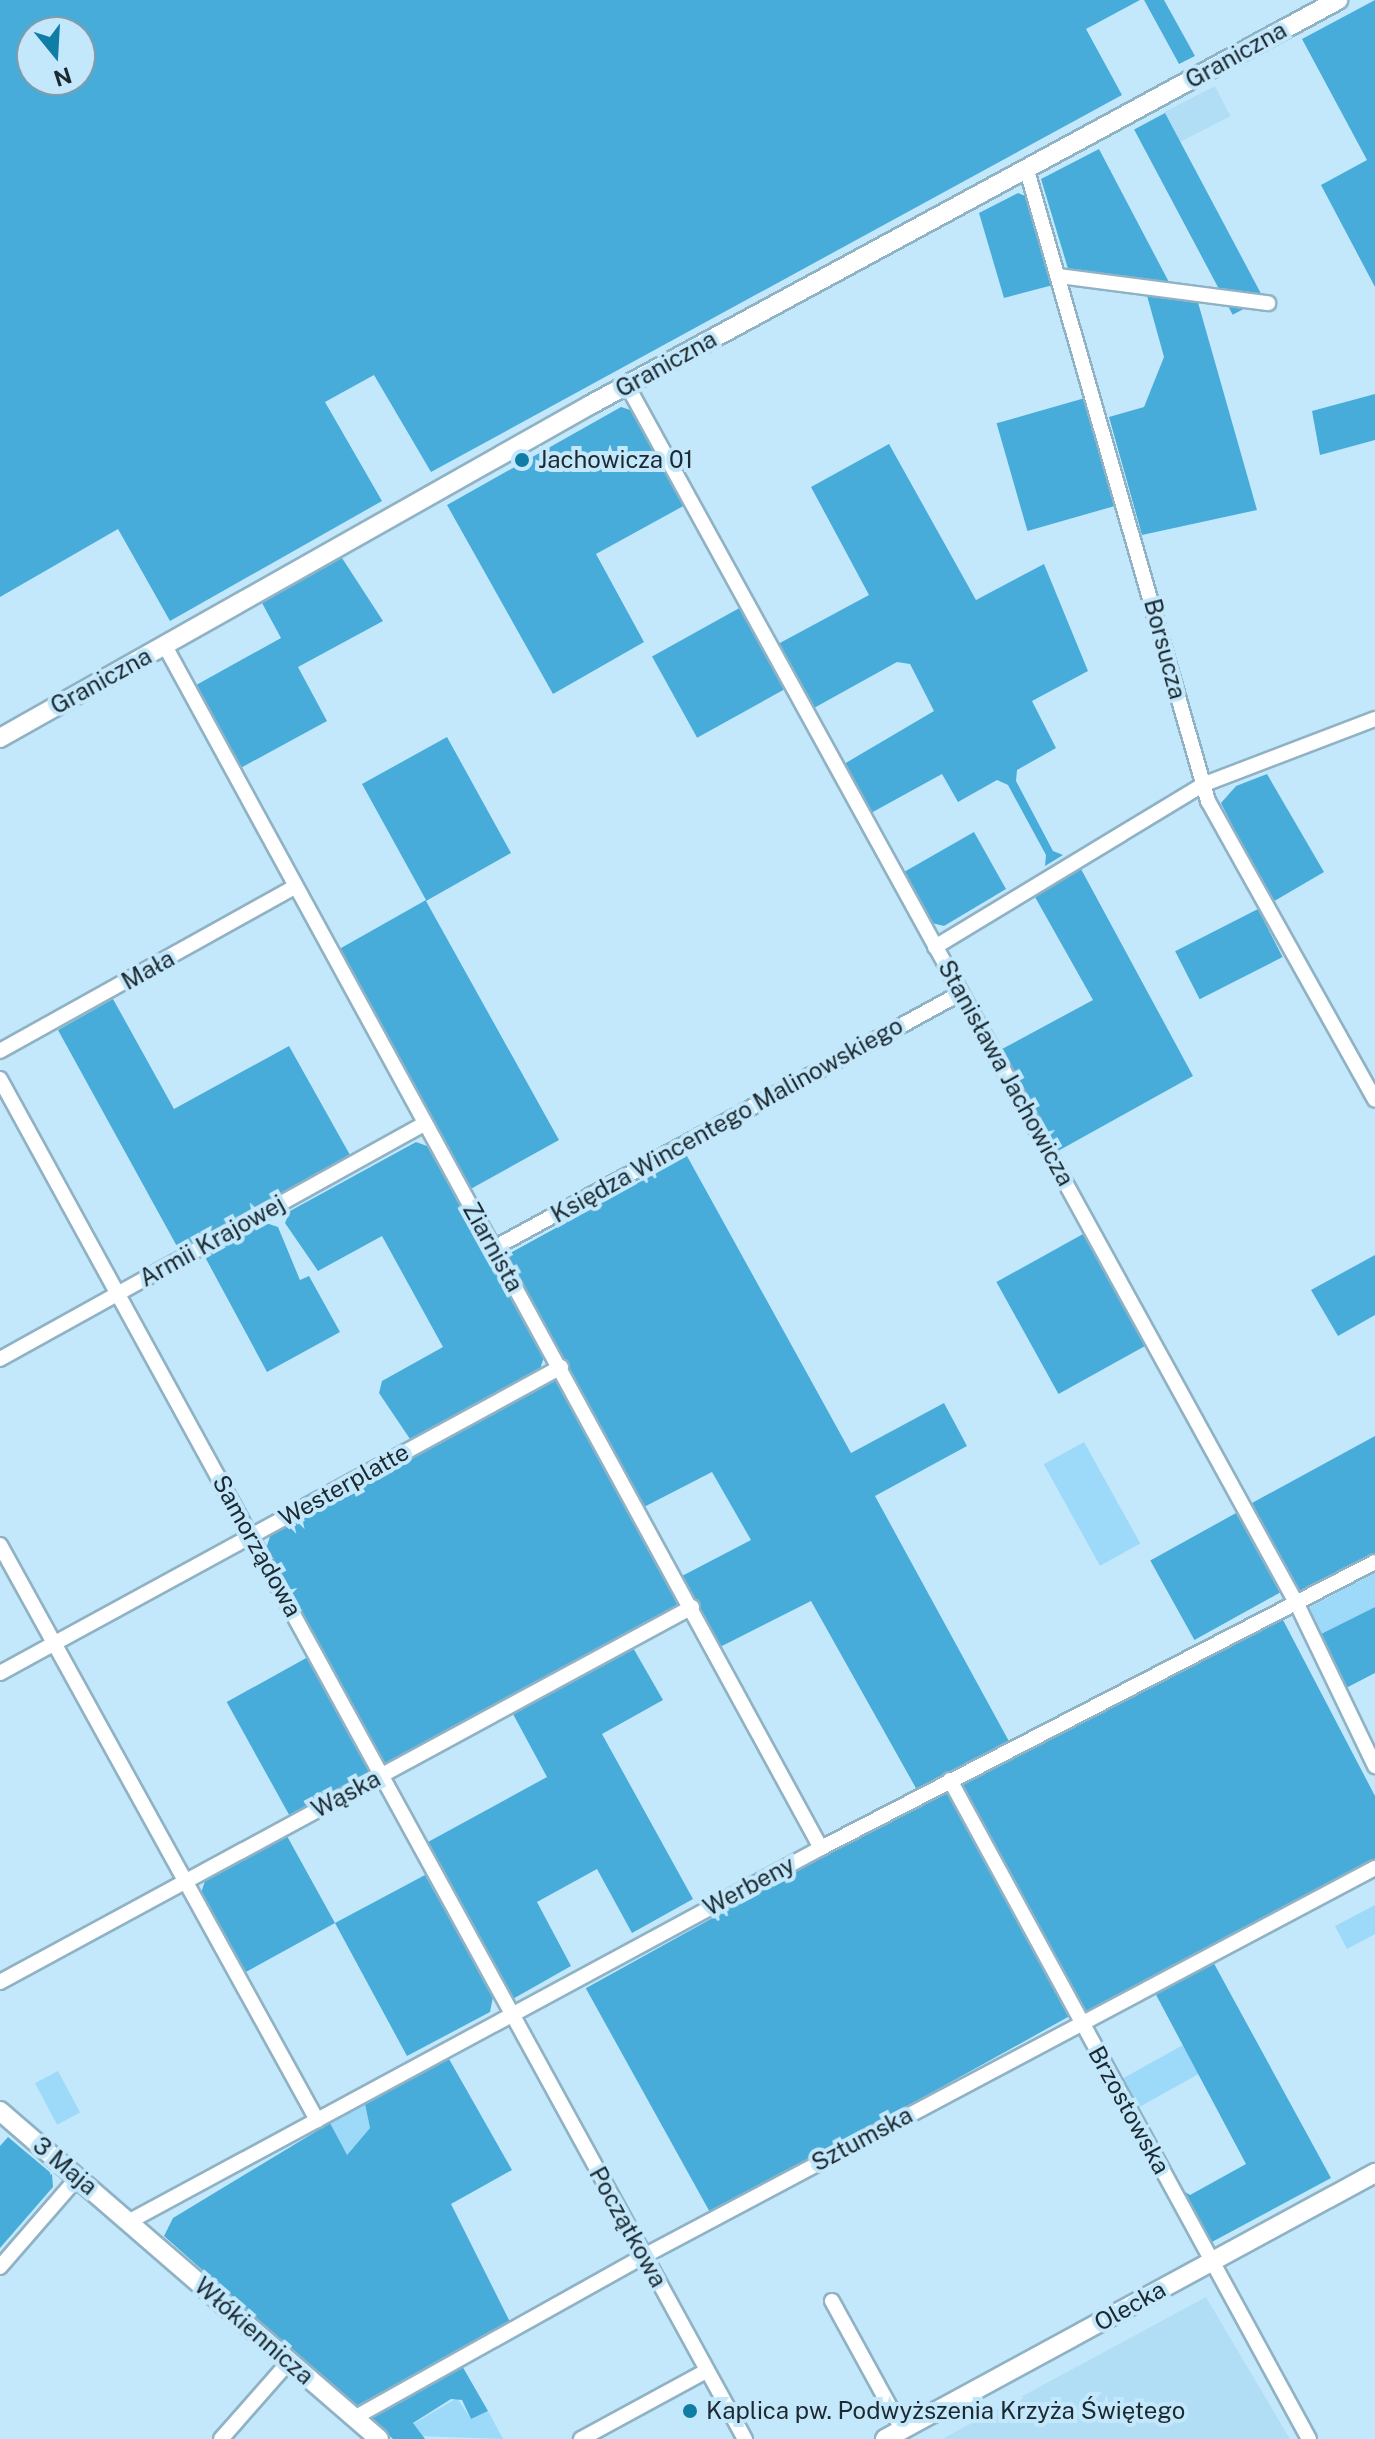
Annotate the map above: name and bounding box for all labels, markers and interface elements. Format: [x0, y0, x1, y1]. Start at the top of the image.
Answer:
north arrow [16, 16, 96, 96]
street label: Graniczna [1180, 16, 1292, 94]
text: N [51, 62, 75, 92]
street label: Graniczna [610, 325, 722, 403]
place label: Jachowicza 01 [538, 446, 693, 474]
marker: Jachowicza 01 [513, 451, 531, 469]
street label: Borsucza [1138, 596, 1192, 702]
street label: Graniczna [45, 642, 157, 720]
street label: Mała [117, 944, 179, 996]
street label: Stanisława Jachowicza [932, 955, 1080, 1191]
street label: Księdza Wincentego Malinowskiego [546, 1011, 908, 1229]
street label: Armii Krajowej [134, 1189, 290, 1293]
street label: Ziarnista [457, 1197, 529, 1297]
street label: Westerplatte [274, 1437, 414, 1533]
street label: Samorządowa [206, 1470, 308, 1622]
street label: Wąska [307, 1764, 385, 1824]
street label: Werbeny [699, 1850, 799, 1922]
street label: Brzostowska [1082, 2041, 1176, 2179]
street label: Sztumska [807, 2100, 917, 2178]
street label: 3 Maja [27, 2131, 103, 2201]
street label: Początkowa [583, 2162, 673, 2292]
street label: Włókiennicza [189, 2271, 319, 2391]
street label: Olecka [1089, 2275, 1171, 2337]
place label: Kaplica pw. Podwyższenia Krzyża Świętego [706, 2397, 1185, 2425]
marker: Kaplica pw. Podwyższenia Krzyża Świętego [681, 2402, 699, 2420]

